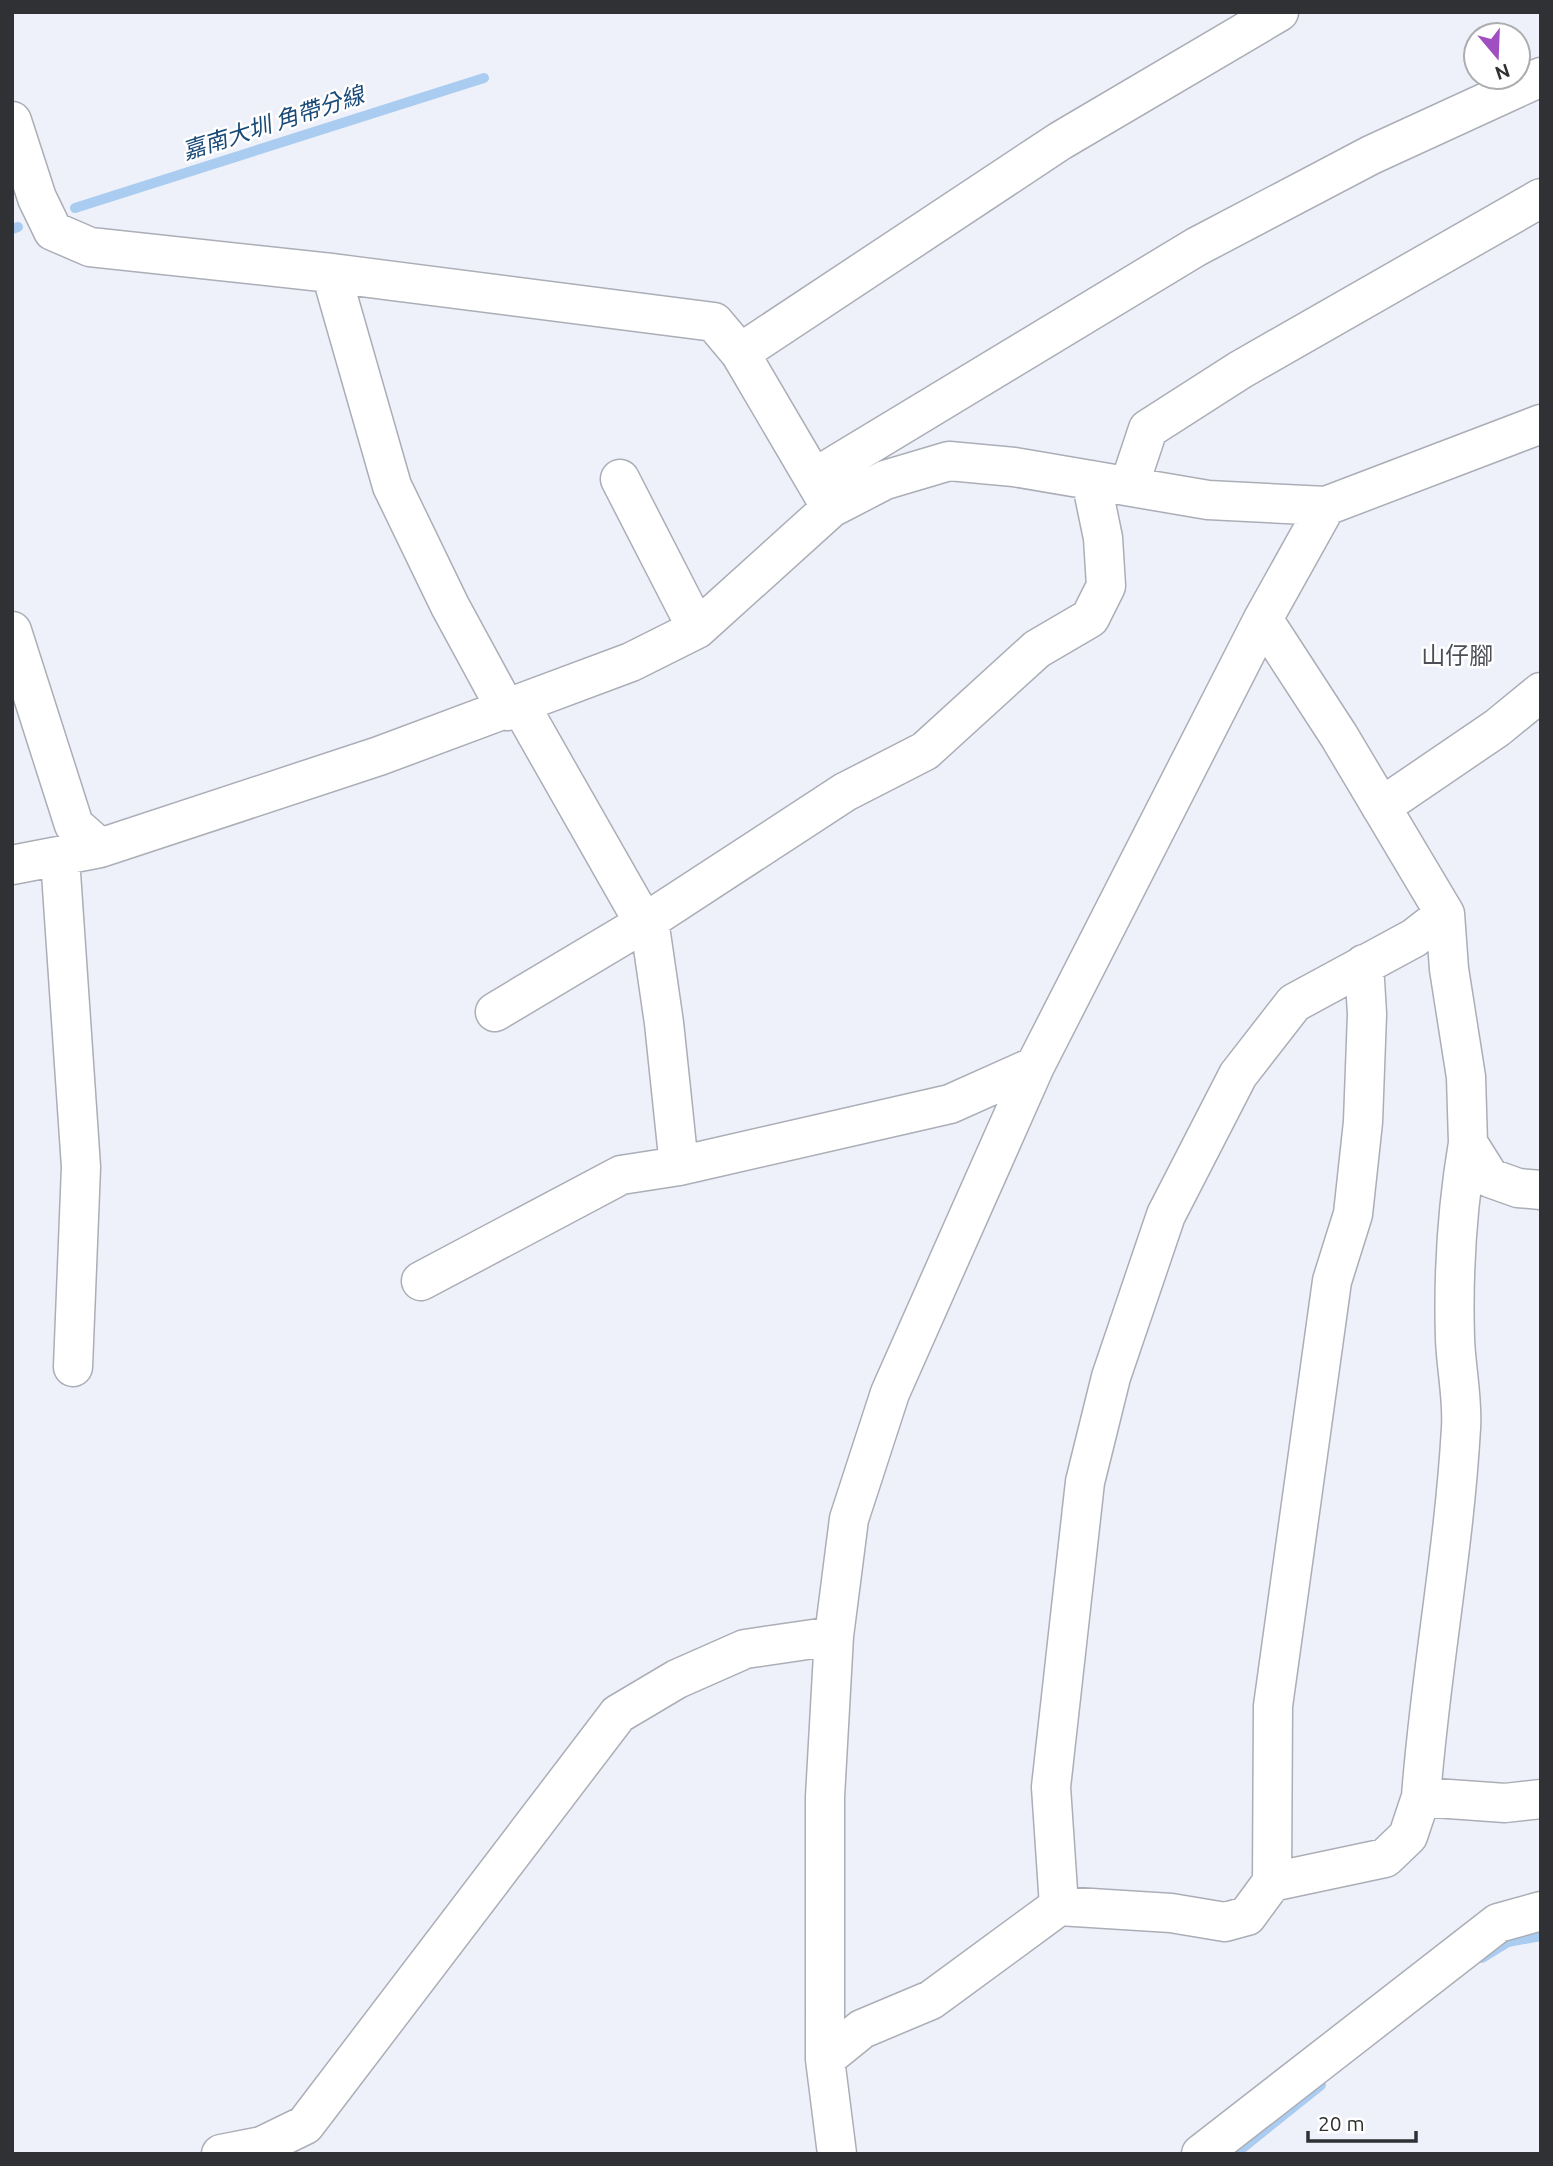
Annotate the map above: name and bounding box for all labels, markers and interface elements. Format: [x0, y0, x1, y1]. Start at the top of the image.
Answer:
north arrow [1462, 21, 1532, 91]
text: N [1492, 59, 1513, 85]
water label: 嘉南大圳 角帶分線 [179, 80, 370, 164]
district label: 山仔腳 [1421, 642, 1493, 669]
scale bar [1308, 2100, 1416, 2144]
text: 20 m [1318, 2111, 1365, 2135]

